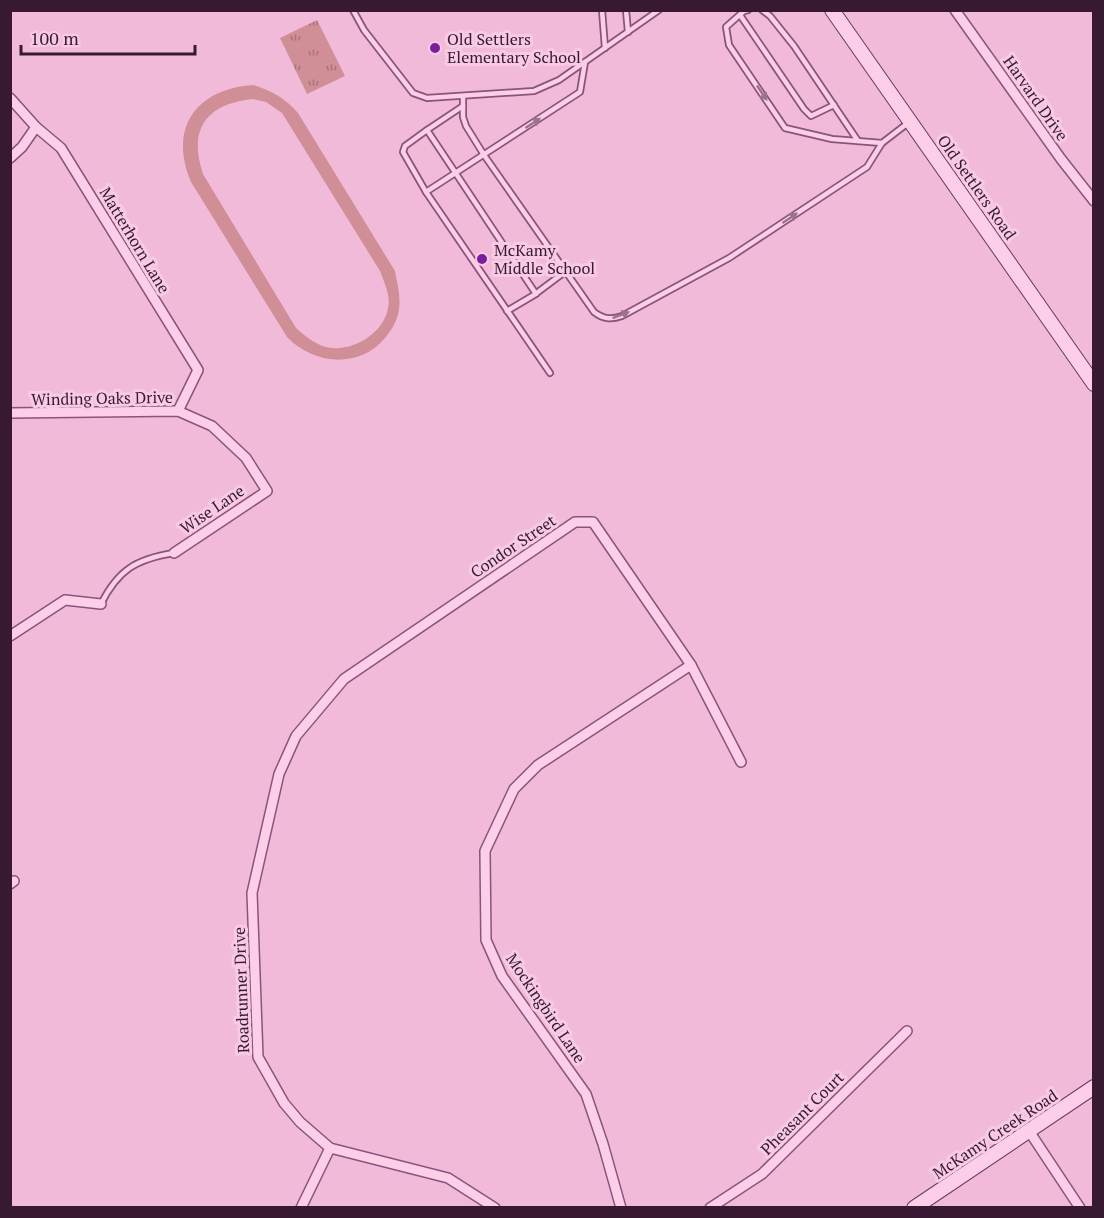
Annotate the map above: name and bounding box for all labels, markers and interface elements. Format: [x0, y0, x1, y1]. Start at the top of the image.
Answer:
scale bar [21, 18, 195, 56]
text: 100 m [30, 26, 79, 50]
place label: Old Settlers Elementary School [447, 28, 581, 68]
marker: Old Settlers Elementary School [428, 41, 442, 55]
street label: Harvard Drive [998, 51, 1074, 145]
one-way arrow [756, 85, 767, 101]
one-way arrow [525, 118, 541, 129]
street label: Old Settlers Road [933, 130, 1021, 244]
street label: Matterhorn Lane [95, 183, 175, 297]
one-way arrow [781, 212, 797, 224]
place label: McKamy Middle School [494, 239, 595, 279]
marker: McKamy Middle School [475, 252, 489, 266]
one-way arrow [612, 310, 630, 319]
street label: Winding Oaks Drive [31, 386, 173, 410]
street label: Wise Lane [176, 479, 248, 539]
street label: Condor Street [466, 509, 560, 583]
street label: Roadrunner Drive [228, 927, 254, 1053]
street label: Mockingbird Lane [501, 949, 591, 1067]
street label: Pheasant Court [756, 1066, 849, 1159]
street label: McKamy Creek Road [928, 1084, 1062, 1184]

